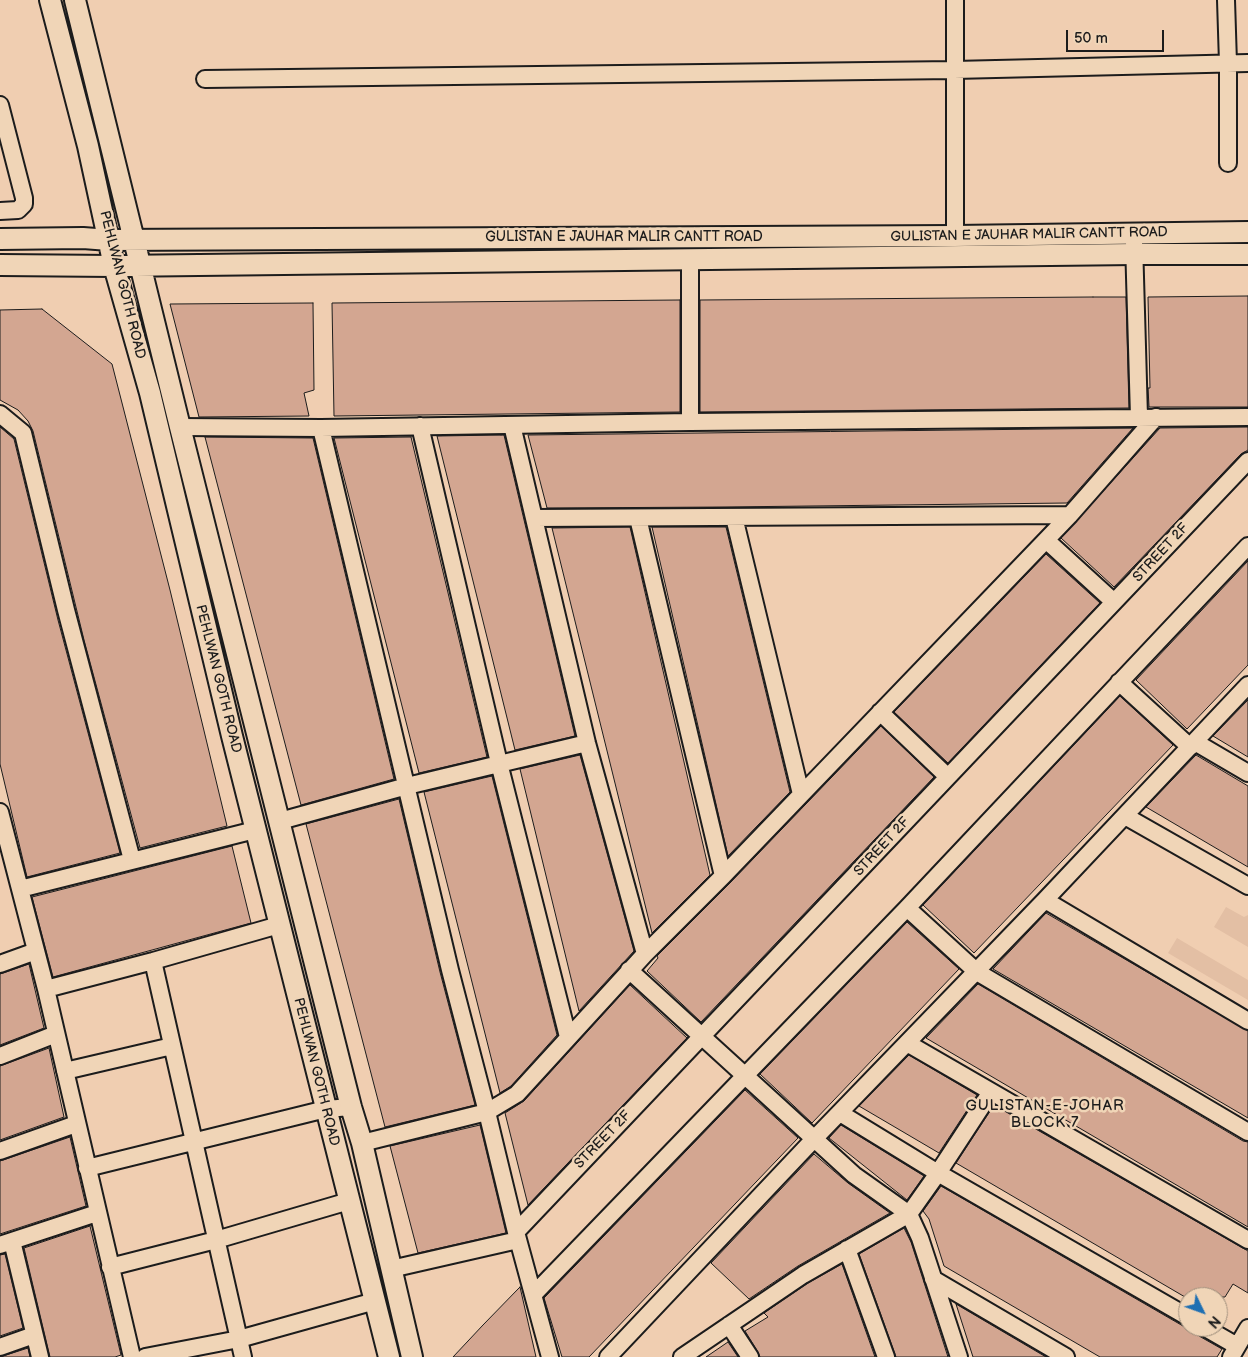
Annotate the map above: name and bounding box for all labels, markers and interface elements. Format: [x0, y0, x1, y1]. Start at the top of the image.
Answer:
scale bar [1068, 20, 1166, 52]
text: 50 m [1074, 29, 1108, 48]
street label: PEHLWAN GOTH ROAD [95, 209, 149, 361]
street label: GULISTAN E JAUHAR MALIR CANTT ROAD [890, 224, 1168, 246]
street label: GULISTAN E JAUHAR MALIR CANTT ROAD [485, 229, 763, 245]
street label: STREET 2F [1130, 520, 1192, 586]
street label: PEHLWAN GOTH ROAD [191, 603, 245, 755]
street label: STREET 2F [851, 814, 913, 880]
street label: PEHLWAN GOTH ROAD [289, 996, 343, 1148]
district label: GULISTAN-E-JOHAR BLOCK 7 [963, 1097, 1127, 1132]
street label: STREET 2F [571, 1108, 635, 1172]
north arrow [1178, 1287, 1228, 1337]
text: N [1204, 1312, 1224, 1331]

